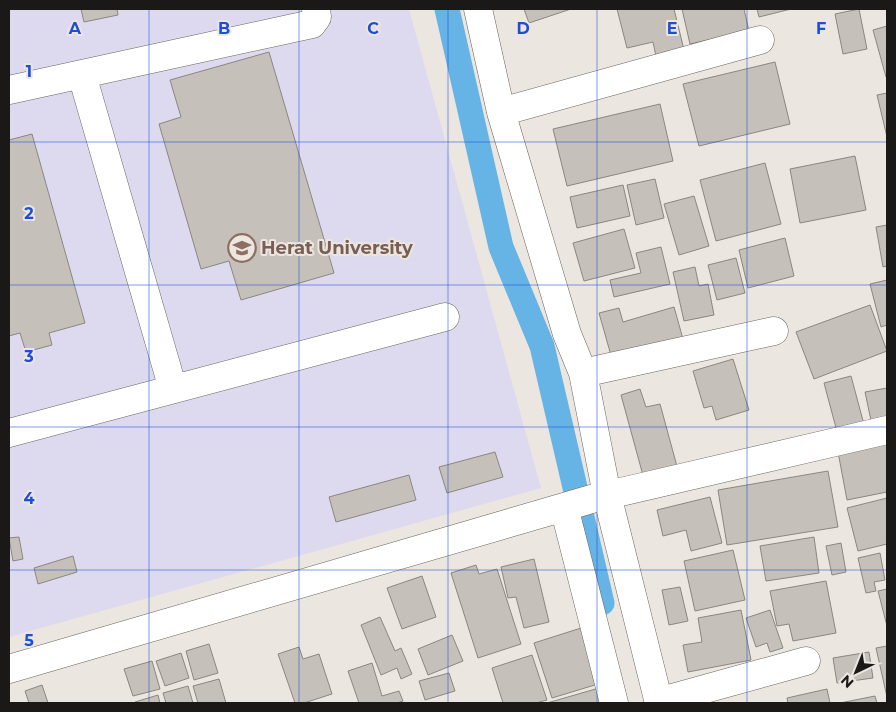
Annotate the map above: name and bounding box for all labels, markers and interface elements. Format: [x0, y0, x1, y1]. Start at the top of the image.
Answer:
text: A [68, 19, 82, 38]
text: B [218, 19, 230, 38]
text: C [367, 19, 379, 38]
text: D [516, 19, 530, 38]
text: E [667, 19, 677, 38]
text: F [816, 19, 826, 38]
text: 1 [26, 62, 32, 81]
text: 2 [24, 204, 34, 223]
school or university icon: Herat University [227, 233, 257, 263]
place label: Herat University [261, 237, 413, 259]
text: 3 [23, 347, 34, 366]
text: 4 [23, 489, 35, 508]
text: 5 [24, 631, 34, 650]
north arrow [831, 647, 881, 697]
text: N [837, 671, 857, 692]

